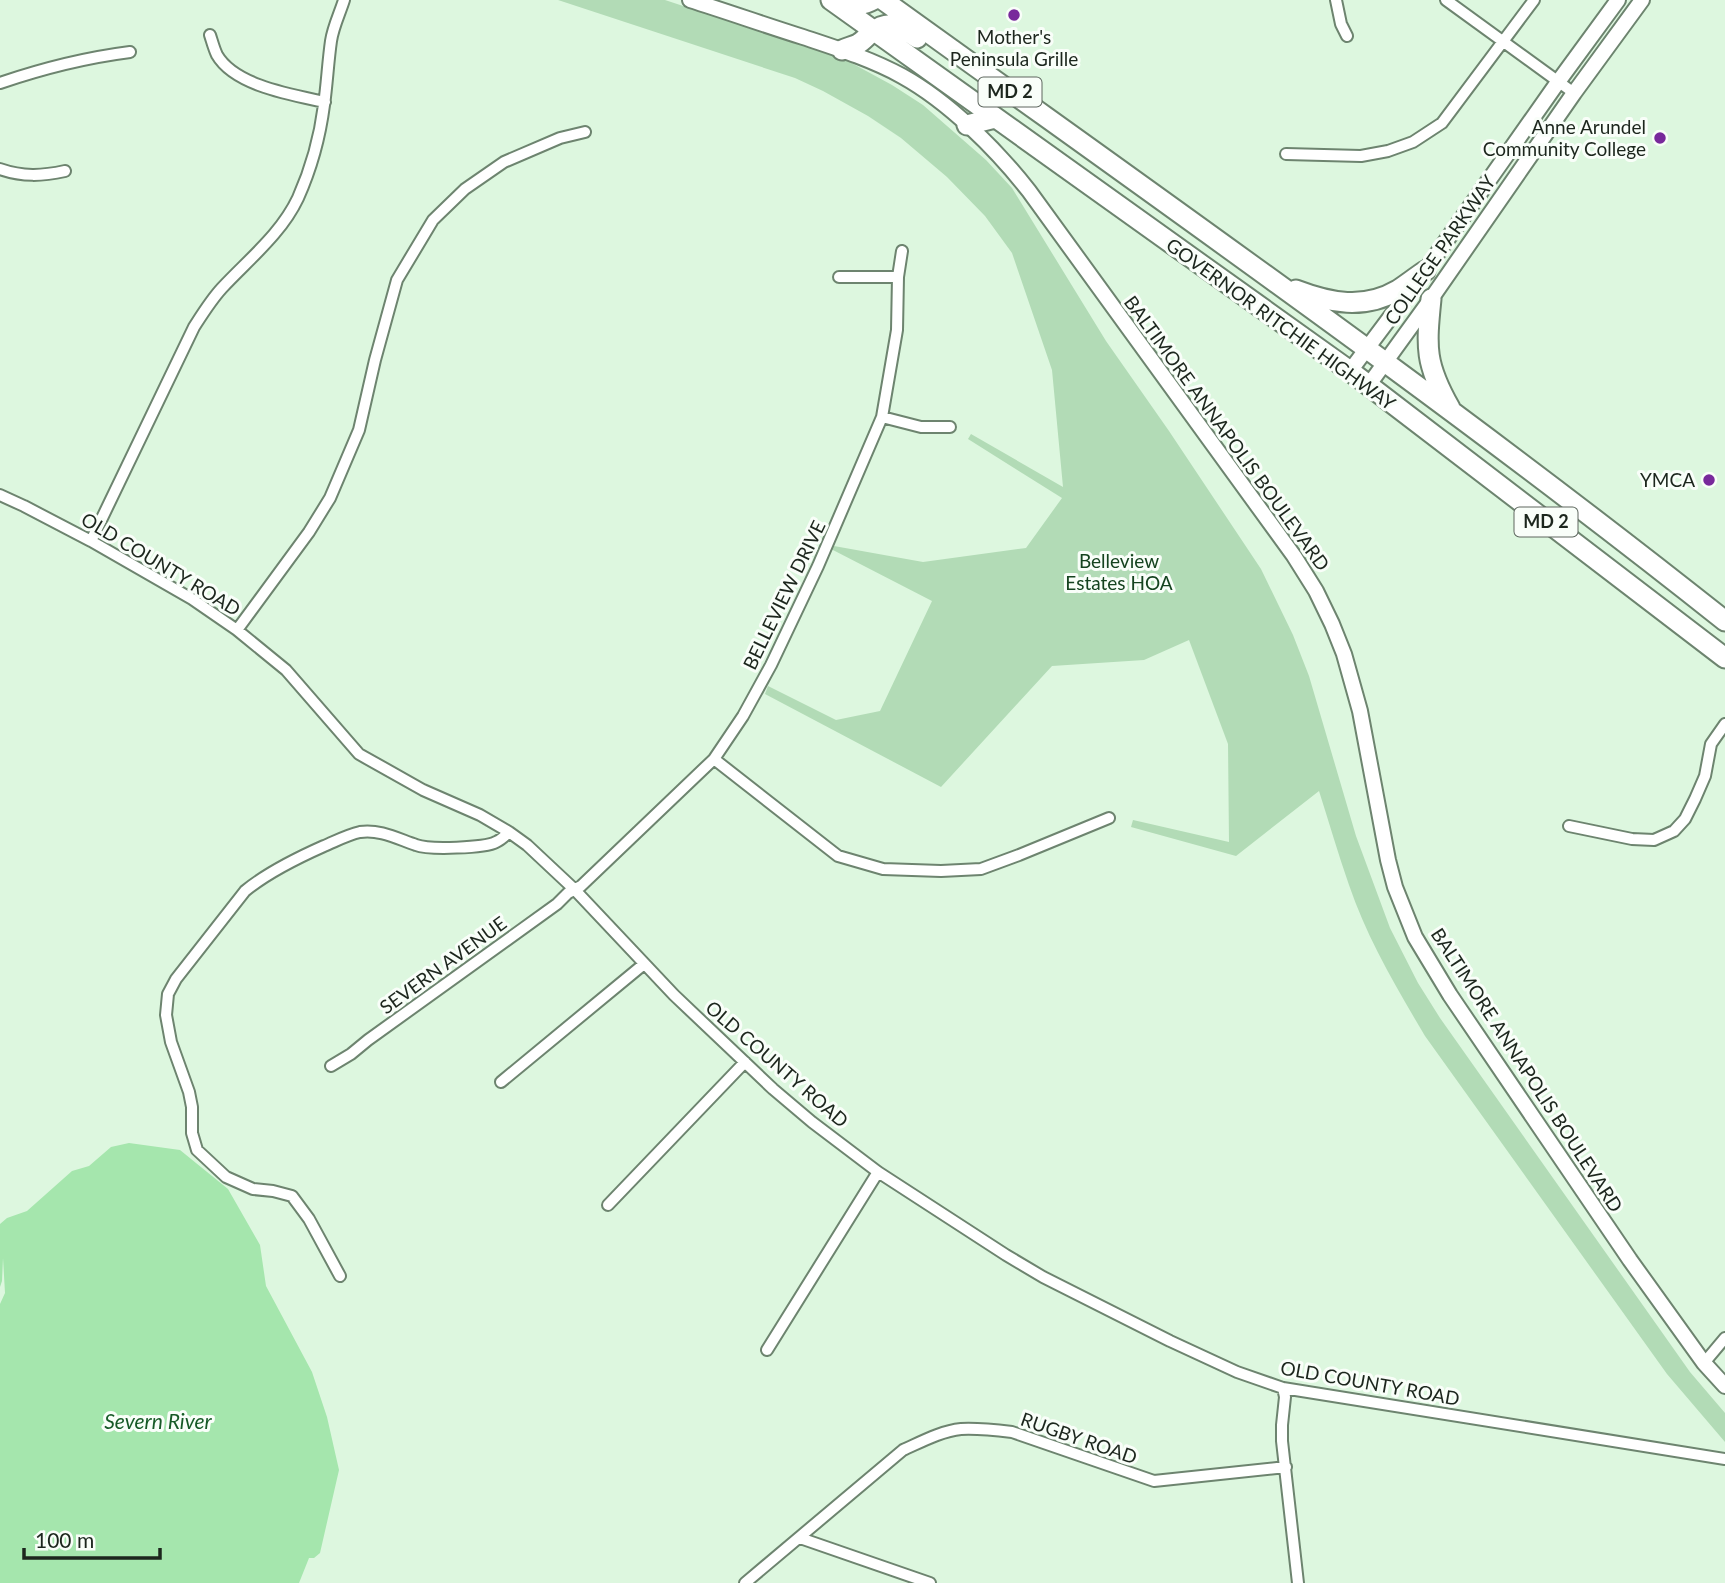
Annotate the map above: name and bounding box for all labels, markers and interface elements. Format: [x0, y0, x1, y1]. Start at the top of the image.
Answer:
marker: Mother's Peninsula Grille [1006, 7, 1022, 23]
place label: Mother's Peninsula Grille [950, 25, 1078, 70]
road number: MD 2 [978, 78, 1042, 106]
place label: Anne Arundel Community College [1483, 115, 1646, 160]
marker: Anne Arundel Community College [1652, 130, 1668, 146]
street label: COLLEGE PARKWAY [1379, 170, 1500, 329]
street label: GOVERNOR RITCHIE HIGHWAY [1162, 233, 1400, 415]
street label: BALTIMORE ANNAPOLIS BOULEVARD [1120, 291, 1335, 575]
place label: YMCA [1640, 468, 1695, 491]
marker: YMCA [1701, 472, 1717, 488]
street label: OLD COUNTY ROAD [78, 507, 245, 620]
road number: MD 2 [1514, 508, 1578, 536]
street label: BELLEVIEW DRIVE [738, 517, 830, 673]
park label: Belleview Estates HOA [1065, 549, 1173, 594]
street label: SEVERN AVENUE [375, 911, 511, 1018]
street label: BALTIMORE ANNAPOLIS BOULEVARD [1427, 923, 1628, 1216]
street label: OLD COUNTY ROAD [701, 995, 853, 1132]
street label: OLD COUNTY ROAD [1279, 1355, 1461, 1410]
street label: RUGBY ROAD [1018, 1407, 1140, 1468]
water label: Severn River [104, 1408, 213, 1433]
scale bar [24, 1516, 161, 1560]
text: 100 m [35, 1527, 94, 1552]

